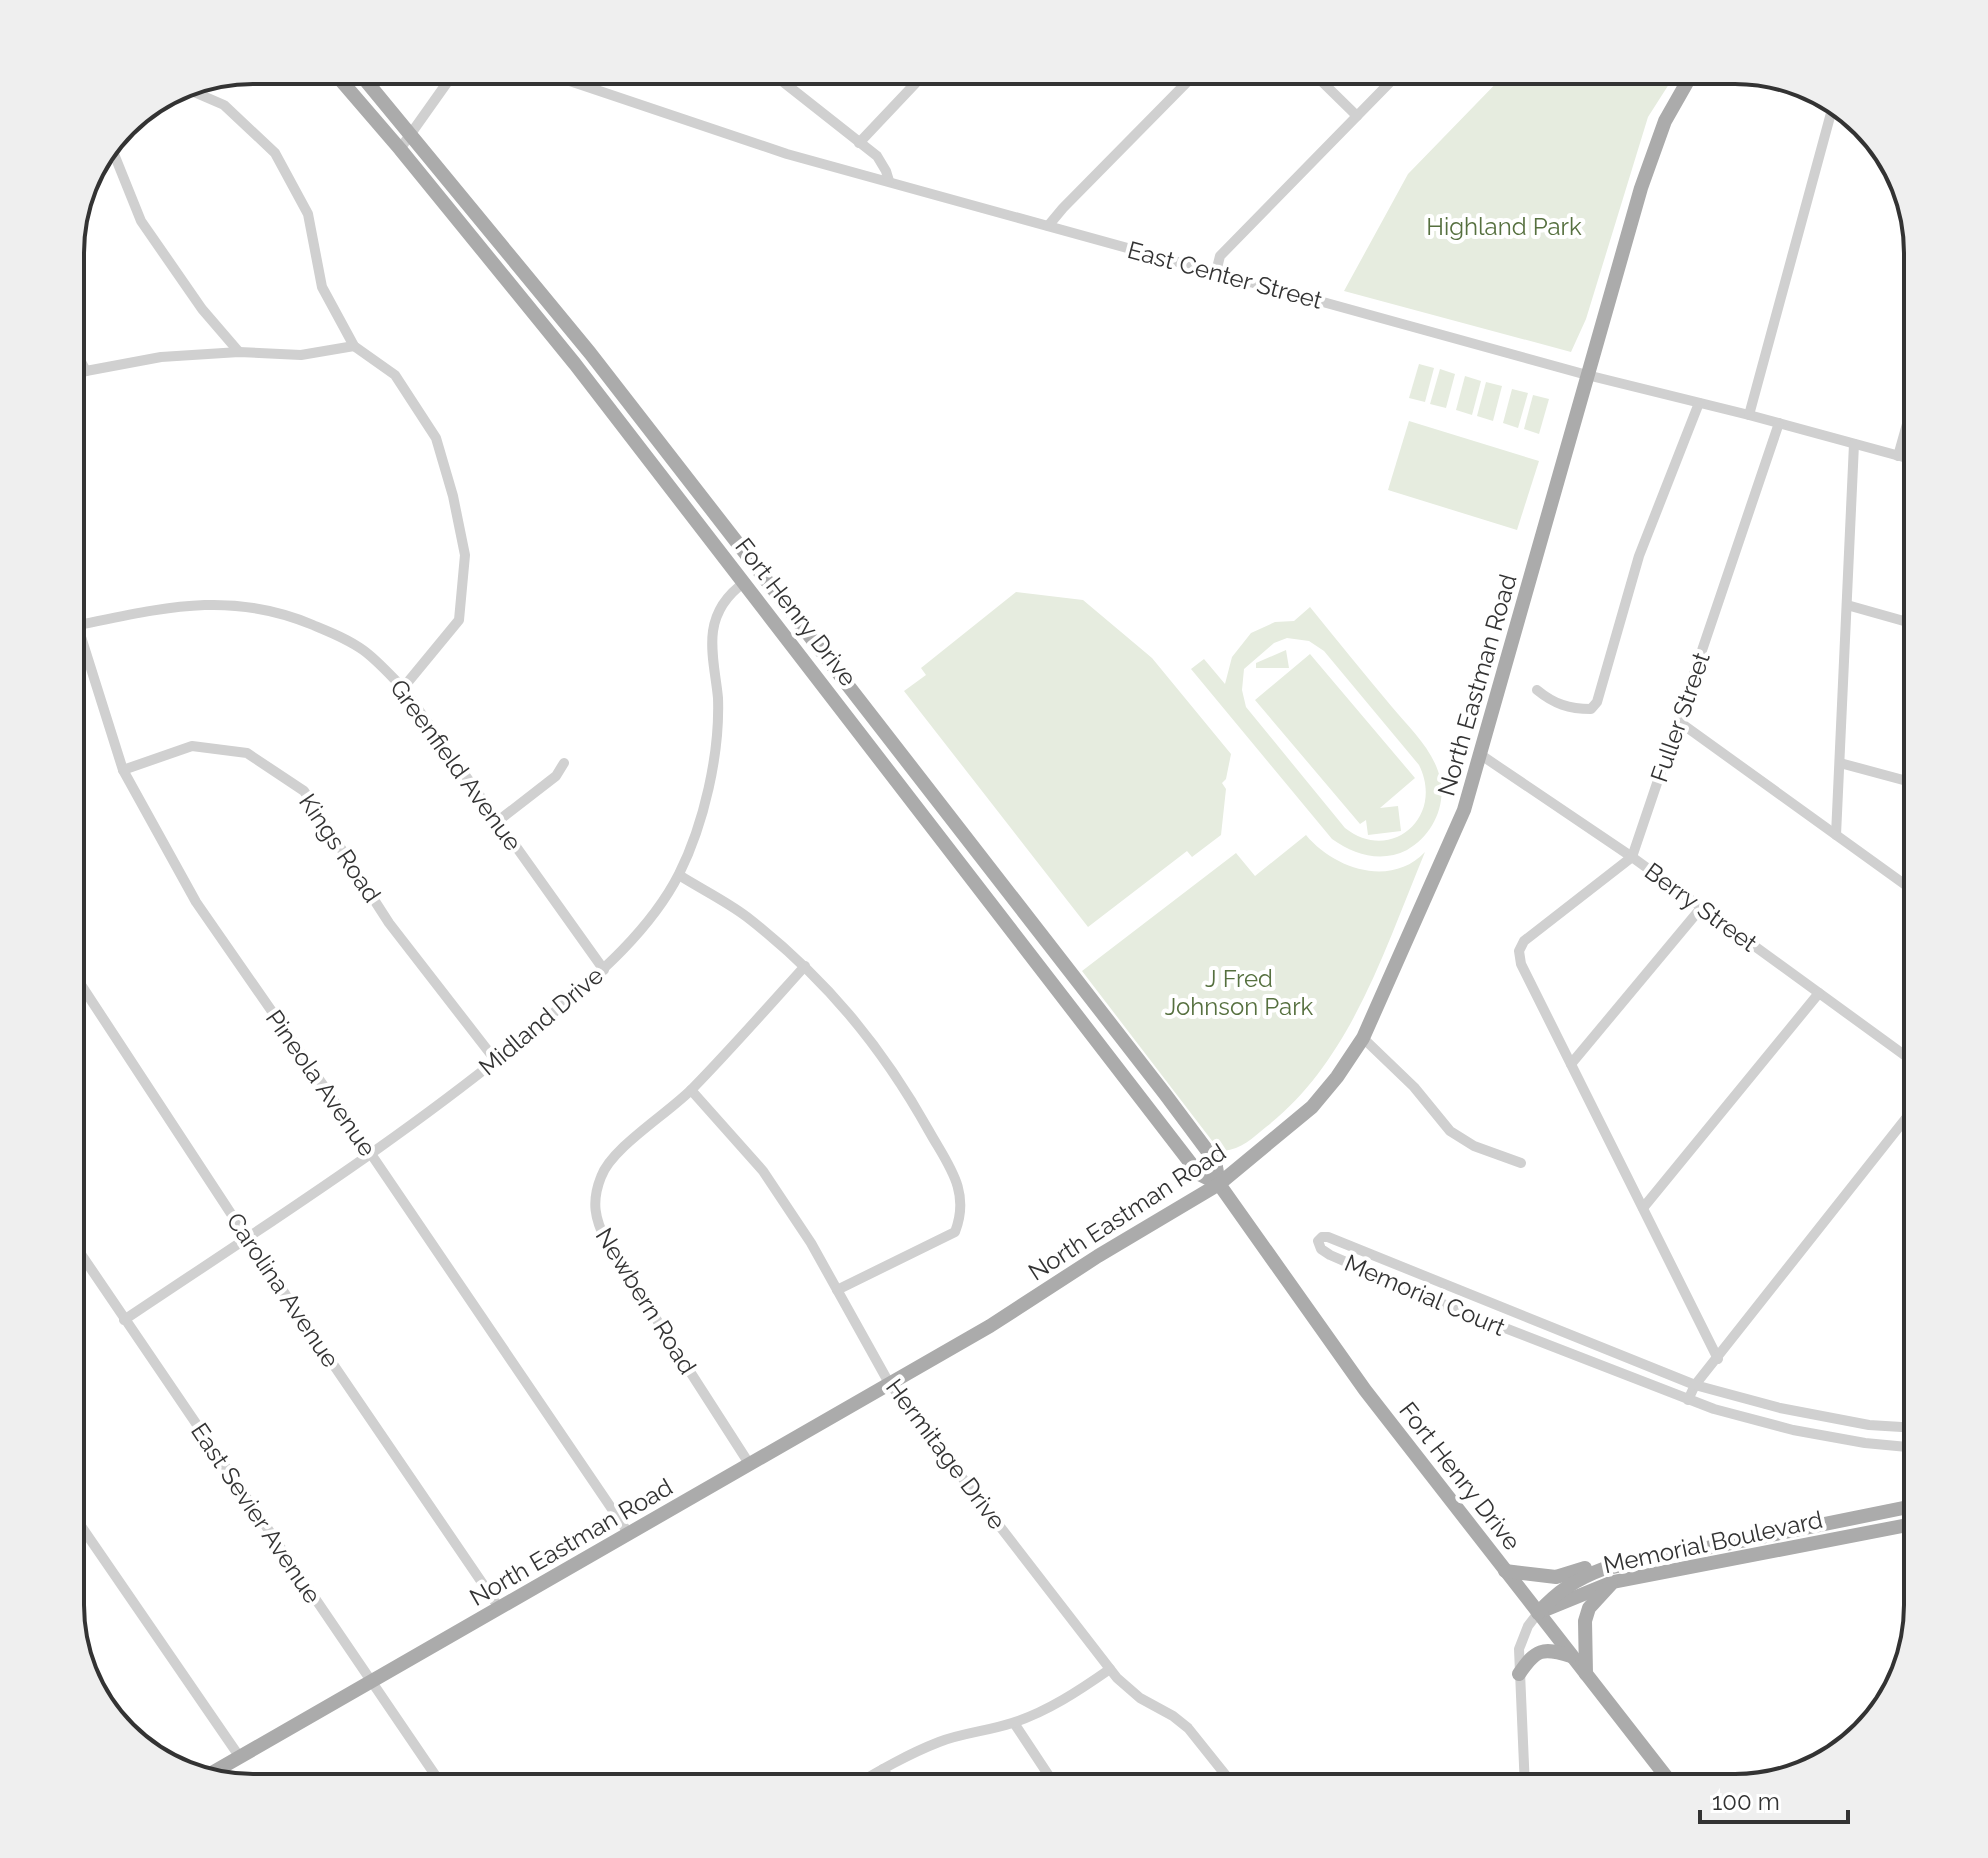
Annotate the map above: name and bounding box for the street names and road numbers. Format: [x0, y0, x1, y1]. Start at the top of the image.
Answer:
street label: East Center Street [1125, 235, 1325, 315]
street label: Fort Henry Drive [729, 532, 863, 692]
street label: North Eastman Road [1431, 571, 1523, 799]
street label: Fuller Street [1644, 648, 1716, 786]
street label: Greenfield Avenue [384, 674, 528, 856]
street label: Kings Road [293, 788, 387, 908]
street label: Berry Street [1639, 856, 1763, 958]
street label: Midland Drive [473, 961, 609, 1081]
street label: Pineola Avenue [260, 1004, 382, 1162]
street label: North Eastman Road [1023, 1137, 1231, 1287]
street label: Carolina Avenue [221, 1207, 345, 1373]
street label: Newbern Road [590, 1223, 702, 1379]
street label: Memorial Court [1340, 1248, 1510, 1342]
street label: Hermitage Drive [880, 1373, 1012, 1535]
street label: Fort Henry Drive [1393, 1396, 1527, 1556]
street label: East Sevier Avenue [185, 1417, 327, 1609]
street label: North Eastman Road [464, 1472, 678, 1612]
street label: Memorial Boulevard [1601, 1505, 1825, 1579]

